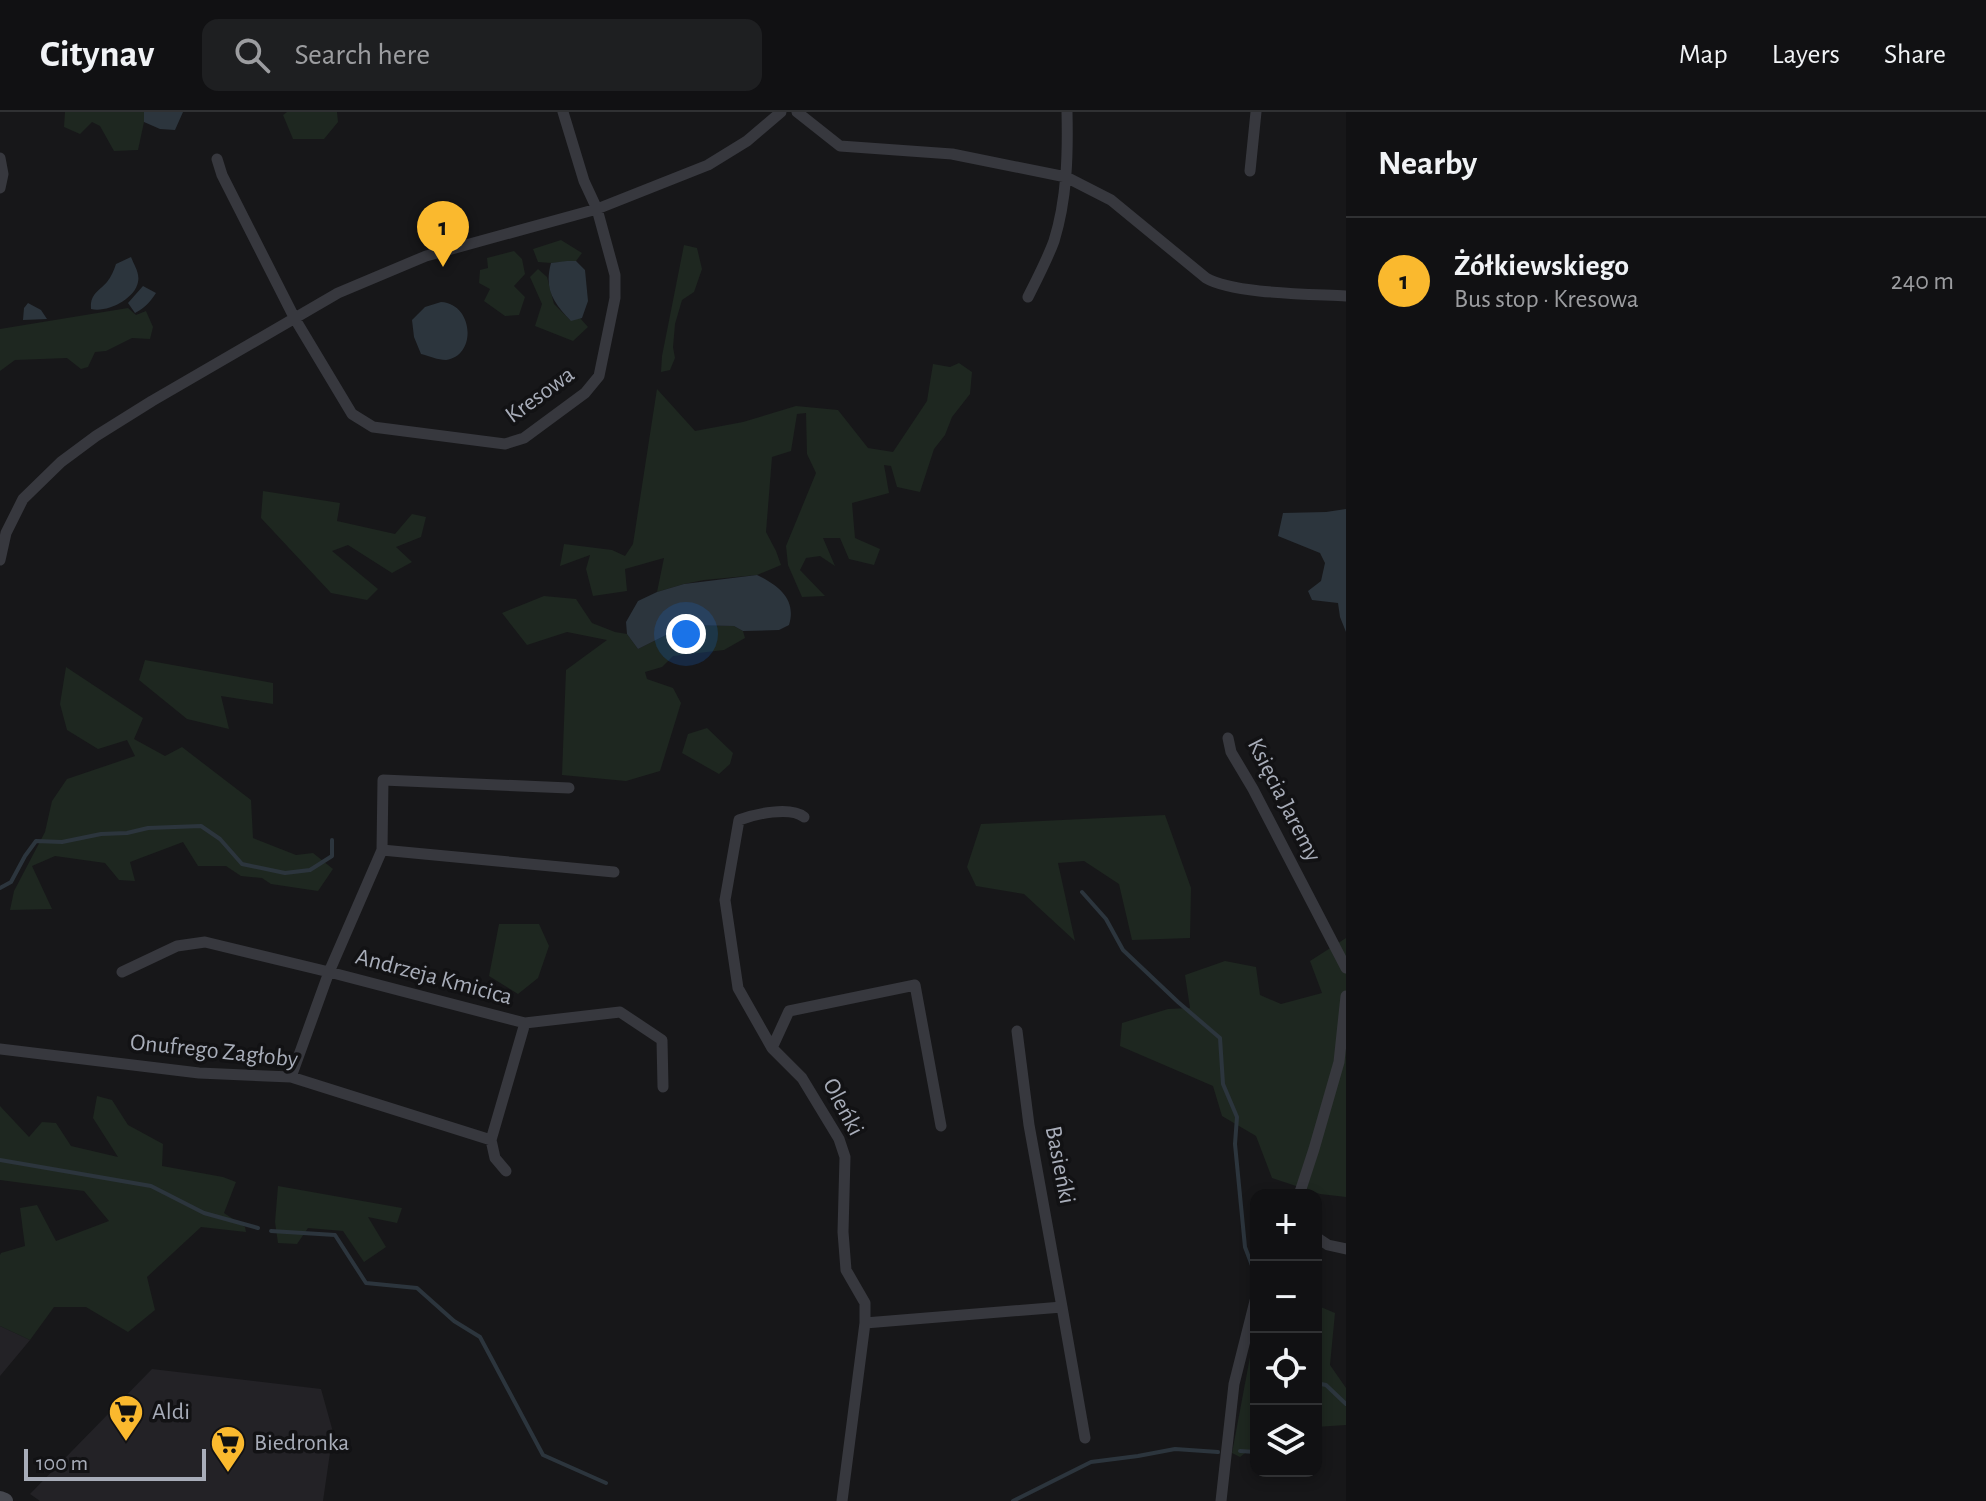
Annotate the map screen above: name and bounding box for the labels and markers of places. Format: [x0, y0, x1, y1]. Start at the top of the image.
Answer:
pin: 1 [417, 201, 469, 267]
supermarket icon: Aldi [107, 1393, 145, 1443]
place label: Aldi [152, 1400, 190, 1424]
supermarket icon: Biedronka [209, 1424, 247, 1474]
place label: Biedronka [254, 1431, 349, 1455]

